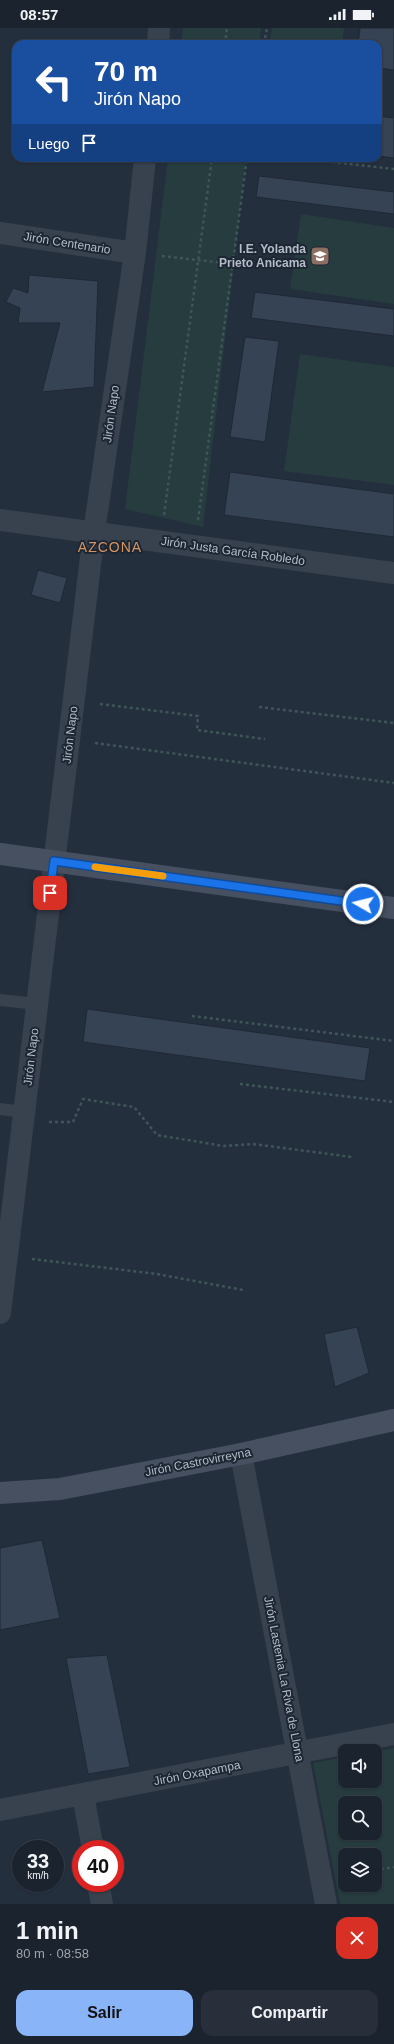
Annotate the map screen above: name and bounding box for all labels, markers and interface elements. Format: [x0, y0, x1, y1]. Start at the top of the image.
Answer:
text: 08:57 [20, 6, 58, 23]
icon: left [28, 56, 80, 108]
text: 70 m [94, 56, 158, 87]
text: Jirón Napo [94, 89, 181, 109]
icon: arrive [78, 132, 100, 154]
text: Luego [28, 135, 70, 152]
street label: Jirón Centenario [22, 229, 112, 257]
place label: I.E. Yolanda Prieto Anicama [219, 242, 306, 270]
school or university icon: I.E. Yolanda Prieto Anicama [309, 245, 331, 267]
street label: Jirón Napo [100, 384, 122, 444]
street label: Jirón Justa García Robledo [160, 534, 306, 568]
district label: AZCONA [78, 539, 142, 555]
street label: Jirón Napo [60, 705, 81, 765]
pin [33, 876, 67, 910]
icon: arrive [39, 882, 61, 904]
position arrow [342, 883, 384, 925]
street label: Jirón Napo [21, 1027, 42, 1087]
street label: Jirón Castrovirreyna [144, 1445, 252, 1479]
street label: Jirón Lastenia La Riva de Llona [261, 1595, 307, 1763]
map controls [338, 1744, 382, 1892]
button: sound [338, 1744, 382, 1788]
street label: Jirón Oxapampa [152, 1758, 242, 1788]
button: search [338, 1796, 382, 1840]
speed limit sign: 40 [72, 1840, 124, 1892]
button: layers [338, 1848, 382, 1892]
text: 33 [27, 1850, 49, 1872]
text: km/h [27, 1870, 49, 1881]
text: 1 min [16, 1917, 79, 1944]
button: close [336, 1917, 378, 1959]
text: 80 m · 08:58 [16, 1946, 89, 1961]
button: Salir [16, 1990, 193, 2036]
button: Compartir [201, 1990, 378, 2036]

